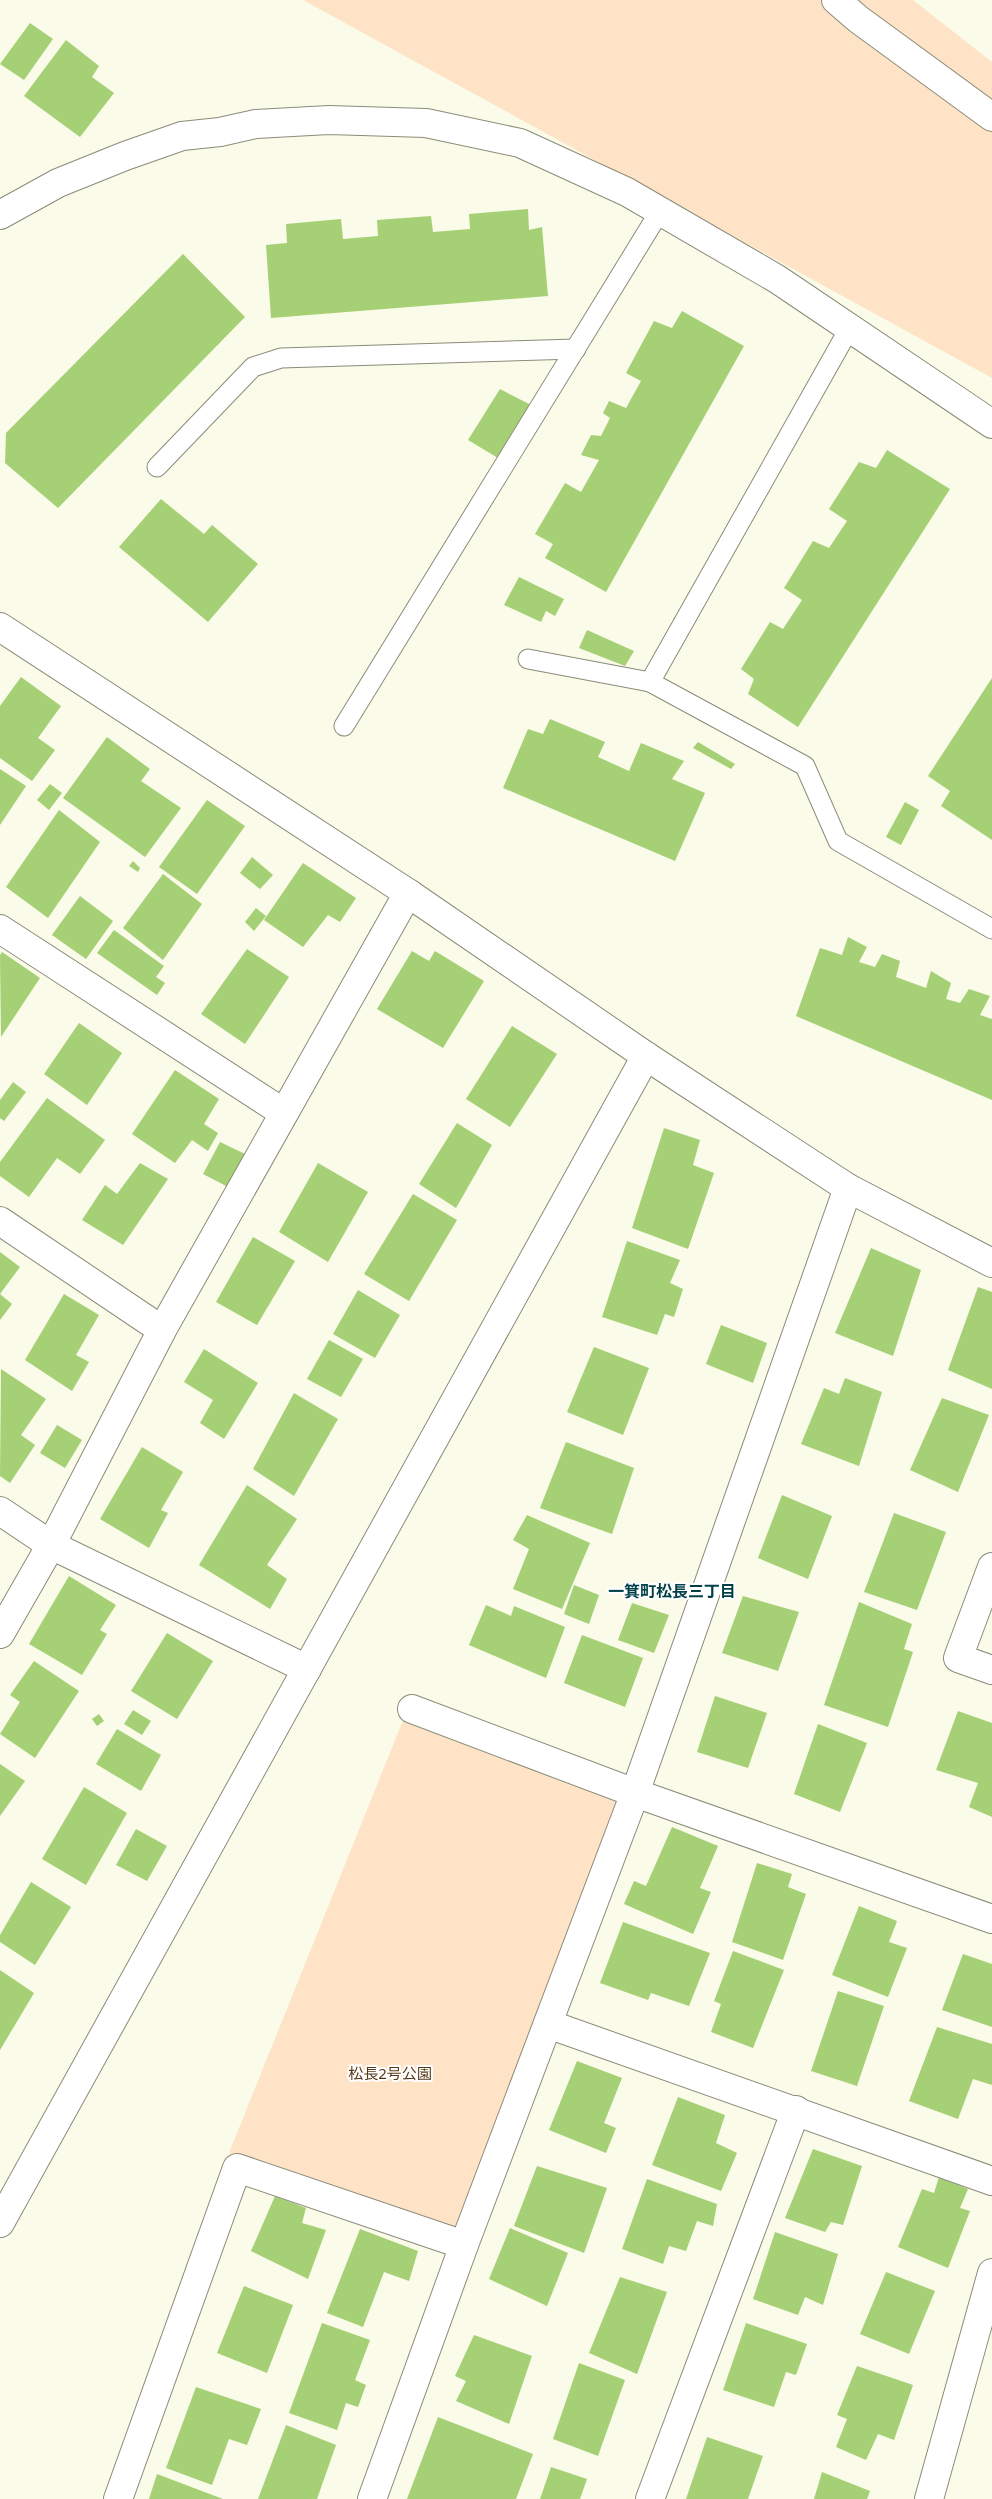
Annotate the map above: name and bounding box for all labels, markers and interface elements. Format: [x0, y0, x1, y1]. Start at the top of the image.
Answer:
district label: 一箕町松長三丁目 [608, 1580, 736, 1602]
park label: 松長2号公園 [348, 2063, 432, 2083]

